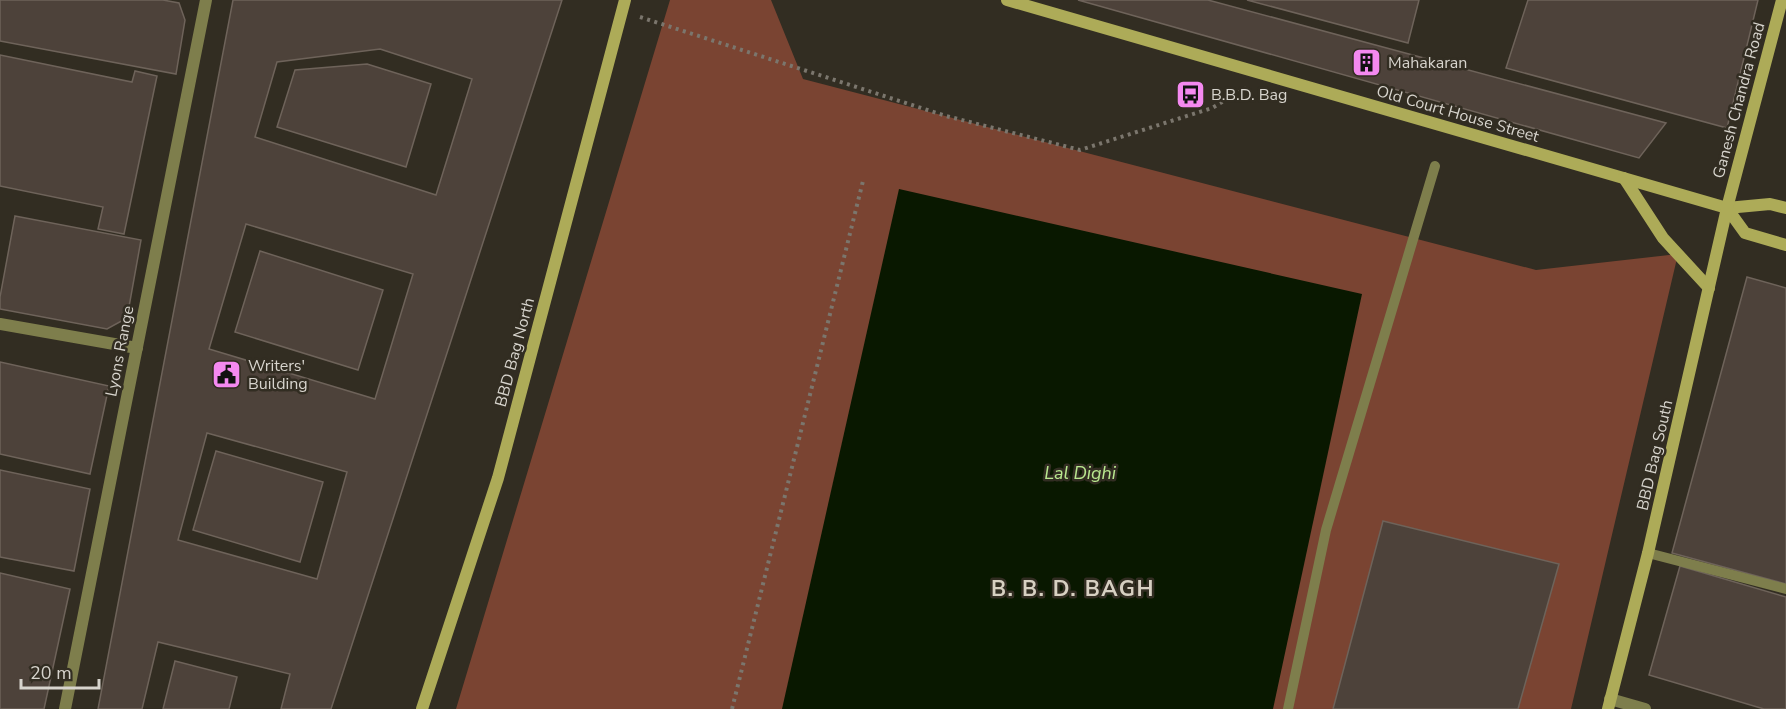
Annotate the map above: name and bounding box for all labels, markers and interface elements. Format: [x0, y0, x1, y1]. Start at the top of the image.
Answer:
street label: Ganesh Chandra Road [1708, 20, 1770, 181]
building icon: Mahakaran [1351, 46, 1383, 78]
place label: Mahakaran [1388, 52, 1467, 74]
bus stop icon: B.B.D. Bag [1174, 78, 1206, 110]
street label: Old Court House Street [1374, 80, 1542, 148]
place label: B.B.D. Bag [1211, 84, 1287, 106]
street label: BBD Bag North [490, 295, 540, 409]
street label: Lyons Range [100, 304, 140, 398]
place label: Writers' Building [248, 355, 308, 395]
public building icon: Writers' Building [211, 358, 243, 390]
street label: BBD Bag South [1632, 398, 1678, 513]
water label: Lal Dighi [1044, 461, 1117, 485]
district label: B. B. D. BAGH [991, 574, 1155, 604]
scale bar [21, 652, 99, 690]
text: 20 m [30, 661, 72, 685]

